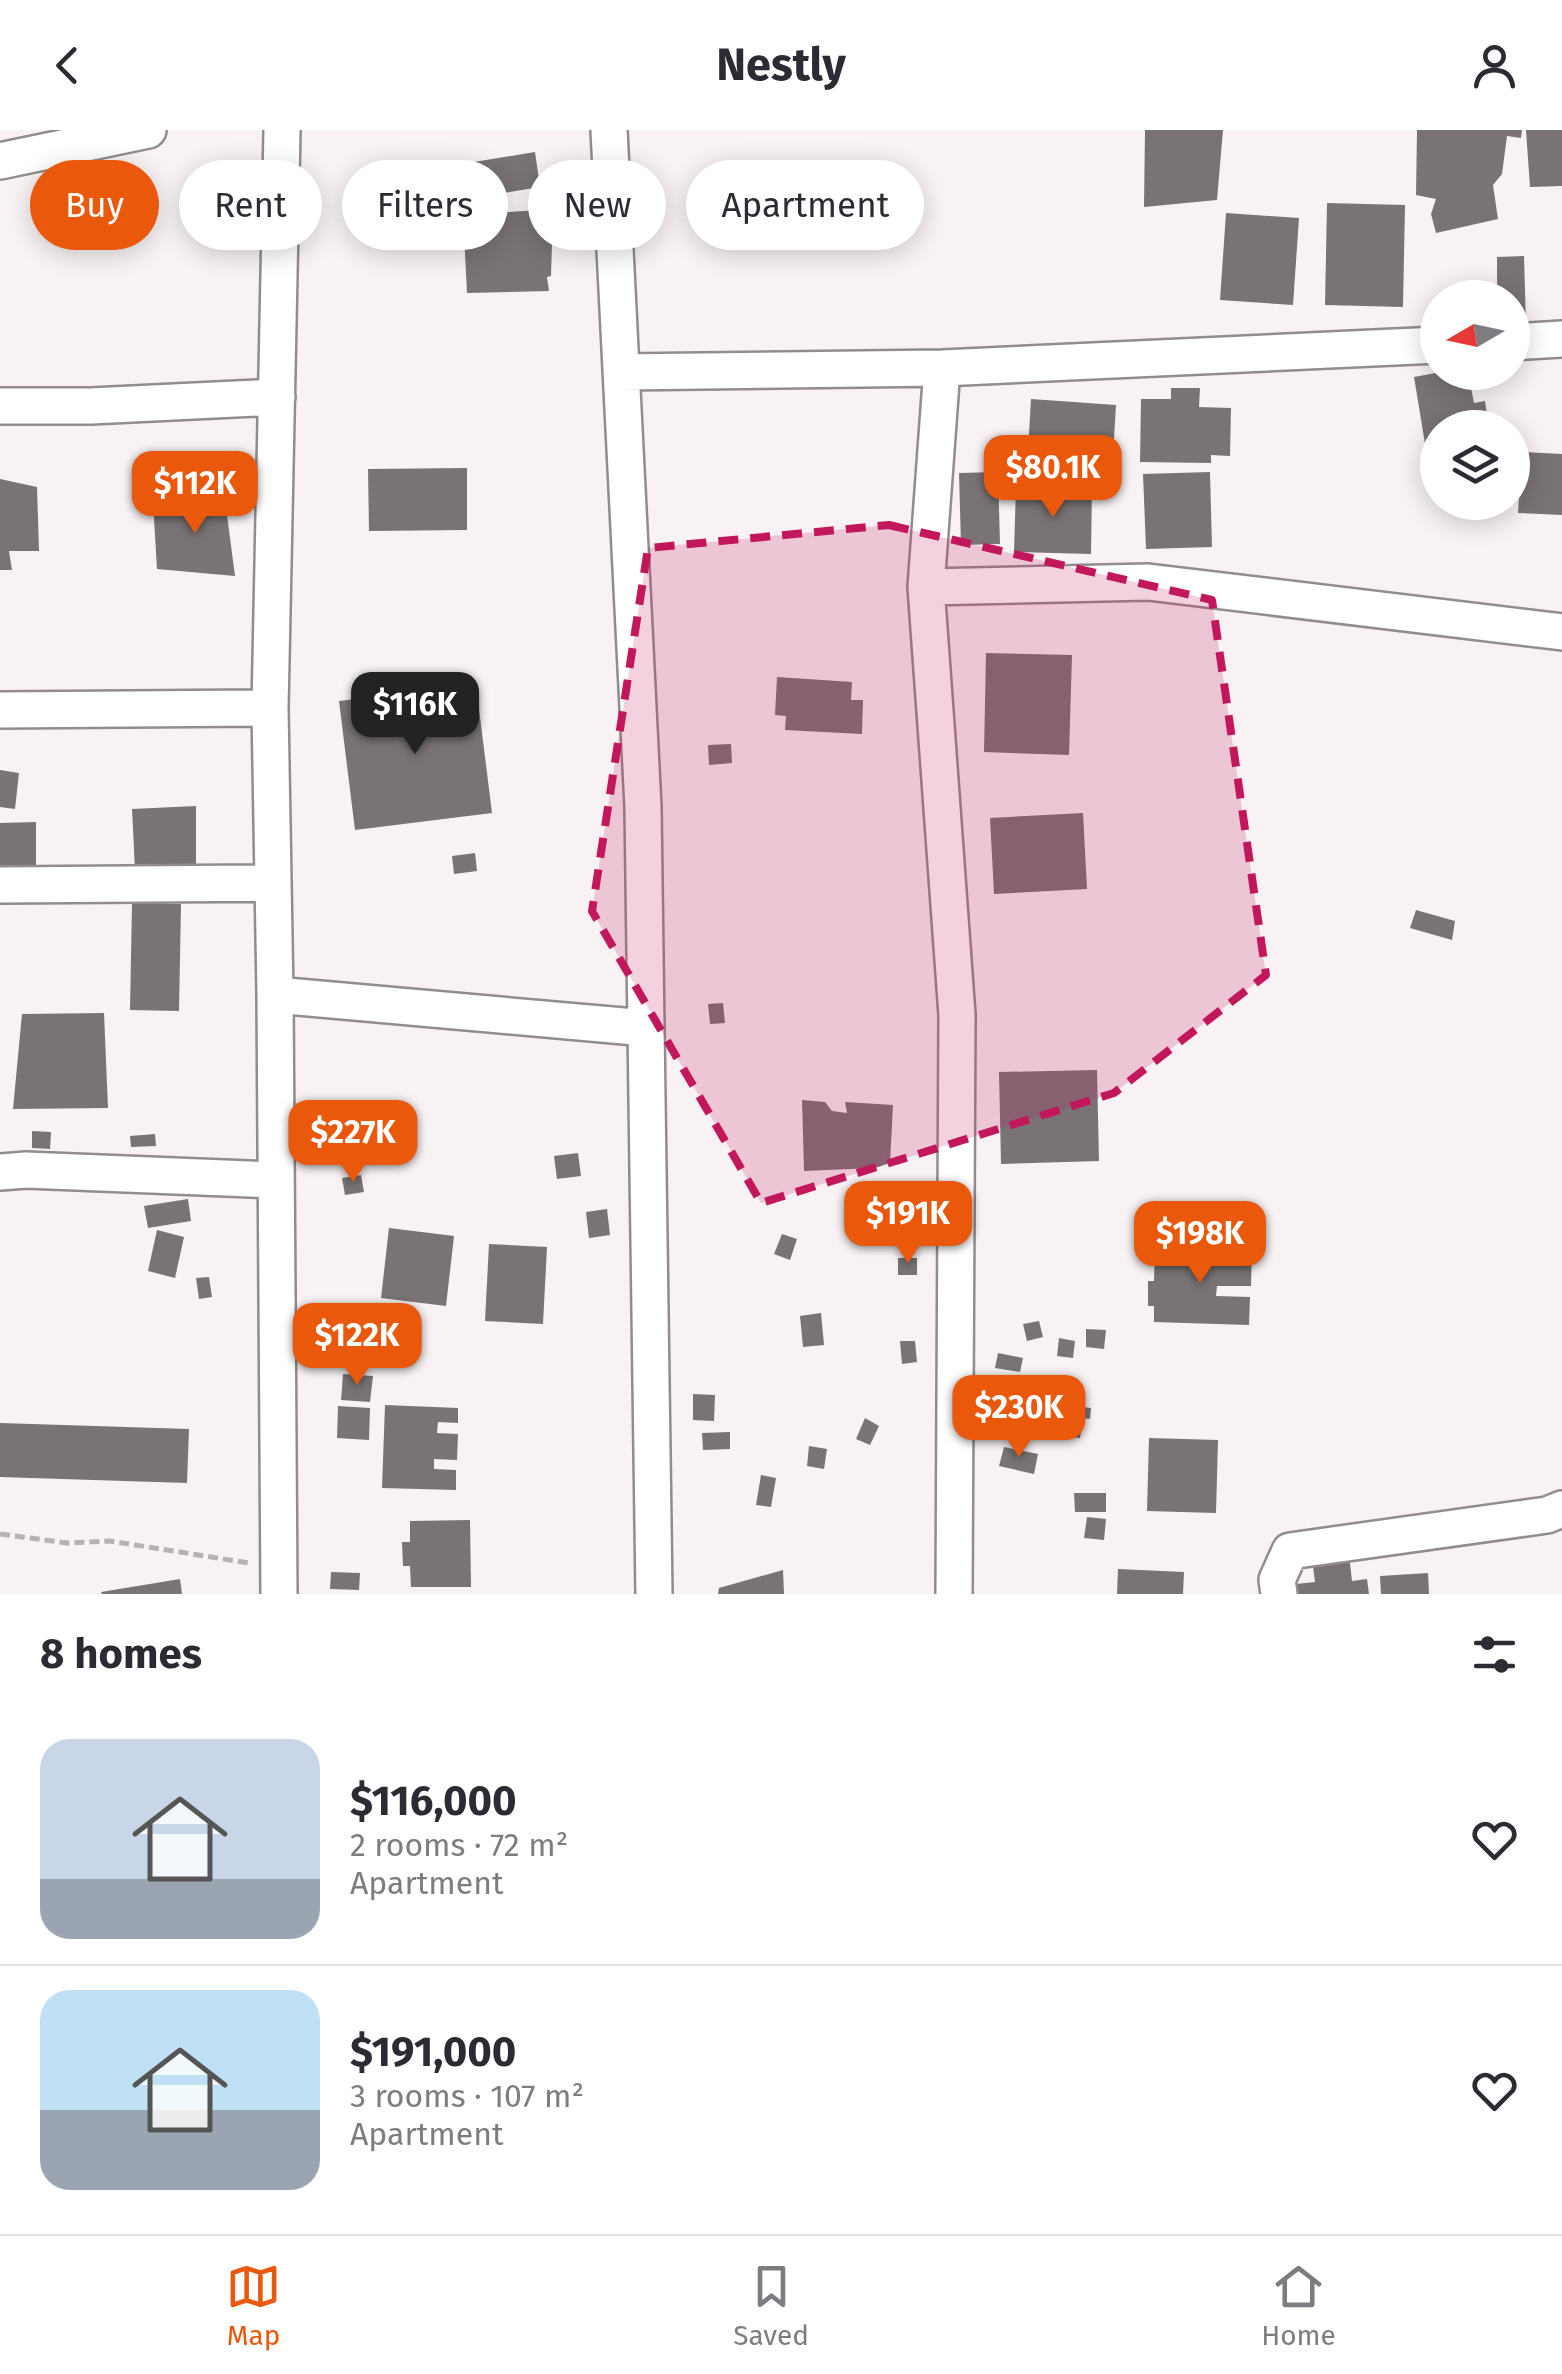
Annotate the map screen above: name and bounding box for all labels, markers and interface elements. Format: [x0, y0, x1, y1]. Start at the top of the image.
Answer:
icon: back [40, 38, 95, 93]
text: Nestly [716, 38, 846, 92]
icon: person [1467, 38, 1522, 93]
chip: Buy [30, 160, 159, 250]
chip: Rent [179, 160, 322, 250]
chip: Filters [342, 160, 508, 250]
chip: New [528, 160, 666, 250]
chip: Apartment [686, 160, 924, 250]
north arrow [1420, 280, 1530, 390]
map controls [1420, 280, 1530, 520]
button: layers [1420, 410, 1530, 520]
pin: $80.1K [972, 435, 1134, 520]
text: $80.1K [1006, 448, 1100, 486]
pin: $112K [125, 451, 265, 536]
text: $112K [154, 464, 236, 502]
pin: $116K [345, 672, 485, 757]
text: $116K [373, 685, 457, 723]
pin: $227K [283, 1100, 423, 1185]
text: $227K [310, 1113, 396, 1151]
pin: $191K [838, 1181, 978, 1266]
text: $191K [866, 1194, 950, 1232]
pin: $198K [1130, 1201, 1270, 1286]
text: $198K [1156, 1214, 1244, 1252]
pin: $122K [287, 1303, 427, 1388]
text: $122K [315, 1316, 399, 1354]
pin: $230K [949, 1375, 1089, 1460]
text: $230K [974, 1388, 1064, 1426]
icon: filters [1467, 1627, 1522, 1682]
text: 8 homes [40, 1629, 202, 1679]
text: $116,000 [350, 1776, 517, 1826]
icon: home [120, 1779, 240, 1899]
icon: heart [1467, 1812, 1522, 1867]
text: 2 rooms · 72 m² [350, 1826, 568, 1864]
text: Apartment [350, 1864, 504, 1902]
text: $191,000 [350, 2027, 516, 2077]
icon: home [120, 2030, 240, 2150]
icon: heart [1467, 2063, 1522, 2118]
text: 3 rooms · 107 m² [350, 2077, 584, 2115]
text: Apartment [350, 2115, 504, 2153]
tab: Map [226, 2259, 281, 2352]
tab: Saved [733, 2259, 809, 2352]
tab: Home [1261, 2259, 1336, 2352]

